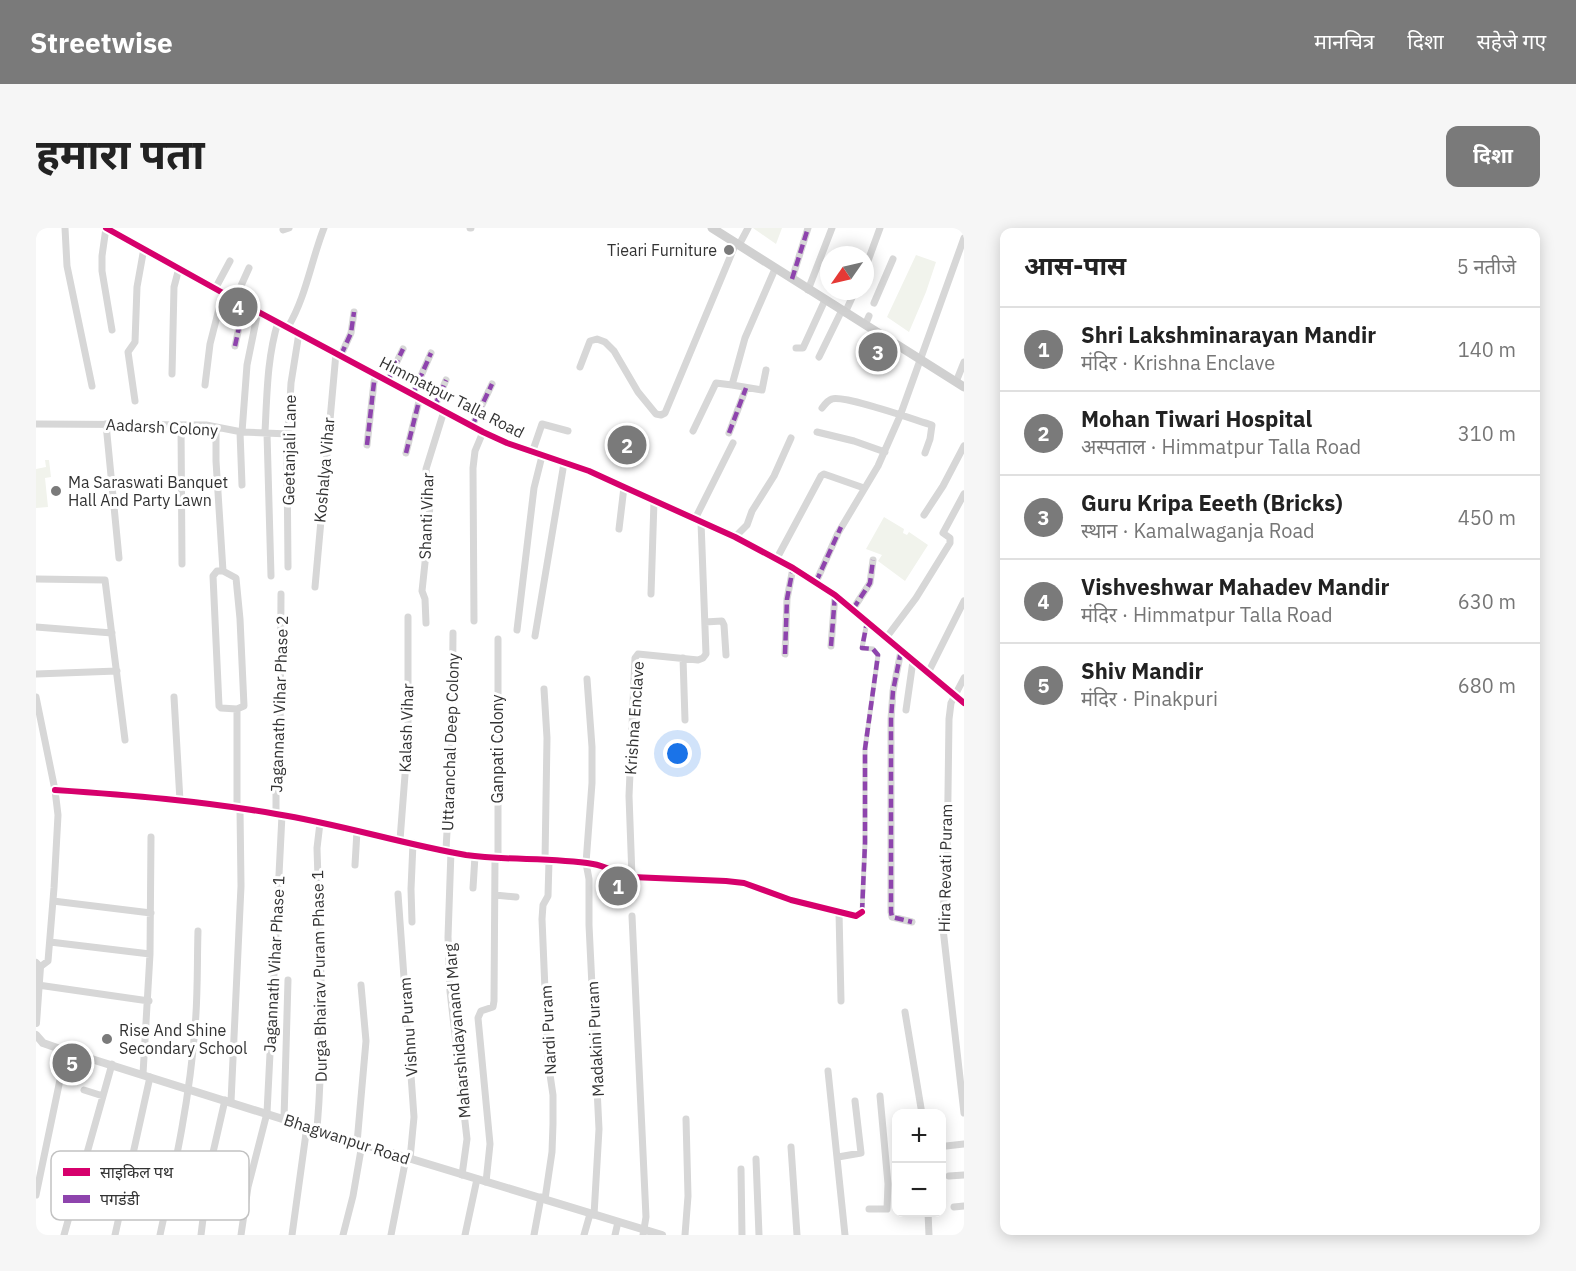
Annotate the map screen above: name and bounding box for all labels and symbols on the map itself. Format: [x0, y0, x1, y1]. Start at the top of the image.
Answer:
place label: Tieari Furniture [607, 240, 717, 260]
marker: Tieari Furniture [722, 243, 736, 257]
north arrow [820, 246, 874, 300]
pin: 4 [218, 284, 258, 329]
pin: 3 [858, 330, 898, 374]
street label: Himmatpur Talla Road [376, 352, 528, 442]
street label: Geetanjali Lane [278, 394, 300, 506]
street label: Aadarsh Colony [105, 414, 219, 440]
street label: Koshalya Vihar [309, 416, 339, 523]
pin: 2 [608, 422, 646, 468]
place label: Ma Saraswati Banquet Hall And Party Lawn [68, 472, 228, 510]
street label: Shanti Vihar [414, 472, 438, 560]
marker: Ma Saraswati Banquet Hall And Party Lawn [49, 484, 63, 498]
street label: Jagannath Vihar Phase 2 [266, 615, 292, 793]
street label: Uttaranchal Deep Colony [437, 653, 463, 831]
street label: Krishna Enclave [620, 660, 648, 776]
street label: Kalash Vihar [394, 683, 418, 773]
street label: Ganpati Colony [487, 694, 507, 804]
your location [663, 739, 692, 768]
street label: Hira Revati Puram [934, 803, 956, 933]
pin: 1 [598, 864, 638, 908]
street label: Durga Bhairav Puram Phase 1 [307, 870, 331, 1082]
street label: Jagannath Vihar Phase 1 [259, 875, 289, 1053]
street label: Maharshidayanand Marg [439, 942, 475, 1119]
street label: Vishnu Puram [395, 977, 421, 1077]
street label: Madakini Puram [582, 981, 608, 1097]
street label: Nardi Puram [536, 985, 560, 1075]
place label: Rise And Shine Secondary School [119, 1020, 247, 1058]
marker: Rise And Shine Secondary School [100, 1032, 114, 1046]
pin: 5 [52, 1040, 92, 1086]
street label: Bhagwanpur Road [282, 1109, 412, 1169]
legend [51, 1151, 249, 1220]
text: साइकिल पथ [100, 1162, 174, 1182]
text: पगडंडी [100, 1189, 140, 1209]

